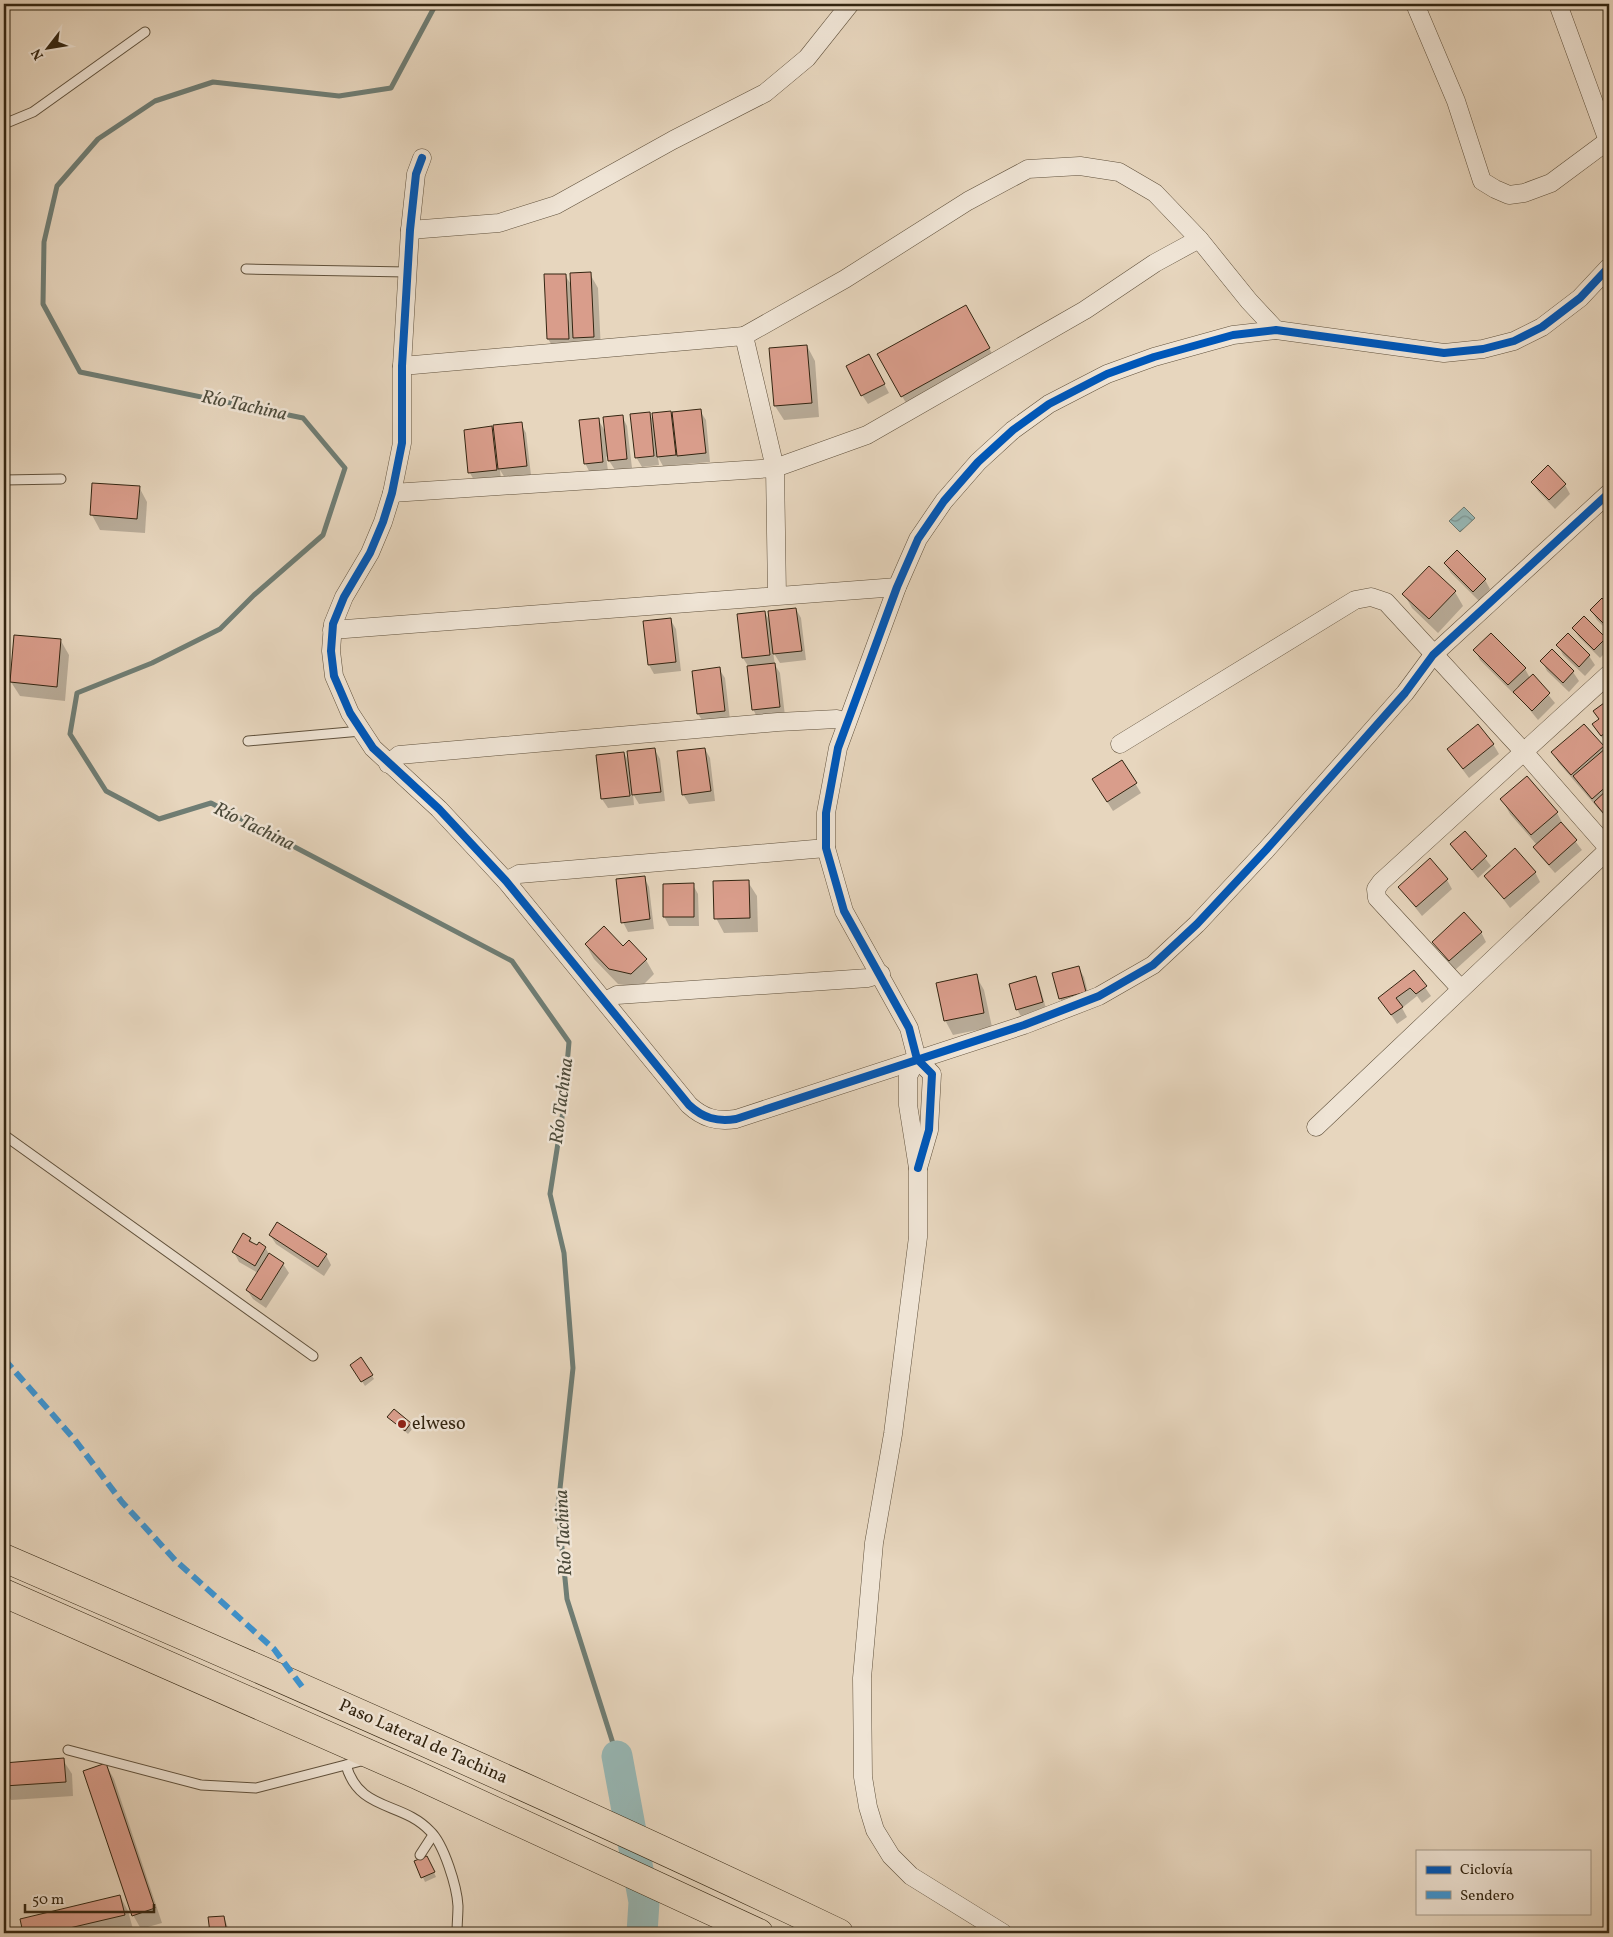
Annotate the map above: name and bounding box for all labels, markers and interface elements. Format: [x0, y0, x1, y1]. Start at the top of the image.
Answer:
north arrow [22, 22, 72, 72]
text: N [27, 45, 49, 63]
water label: Río Tachina [199, 384, 289, 428]
water label: Río Tachina [209, 796, 299, 858]
water label: Río Tachina [544, 1056, 580, 1146]
place label: elweso [412, 1412, 465, 1437]
marker: elweso [396, 1418, 408, 1430]
water label: Río Tachina [549, 1489, 579, 1577]
street label: Paso Lateral de Tachina [334, 1693, 512, 1791]
legend [1416, 1850, 1590, 1914]
text: Ciclovía [1460, 1860, 1513, 1881]
scale bar [25, 1882, 154, 1914]
text: Sendero [1460, 1886, 1514, 1907]
text: 50 m [32, 1890, 64, 1911]

